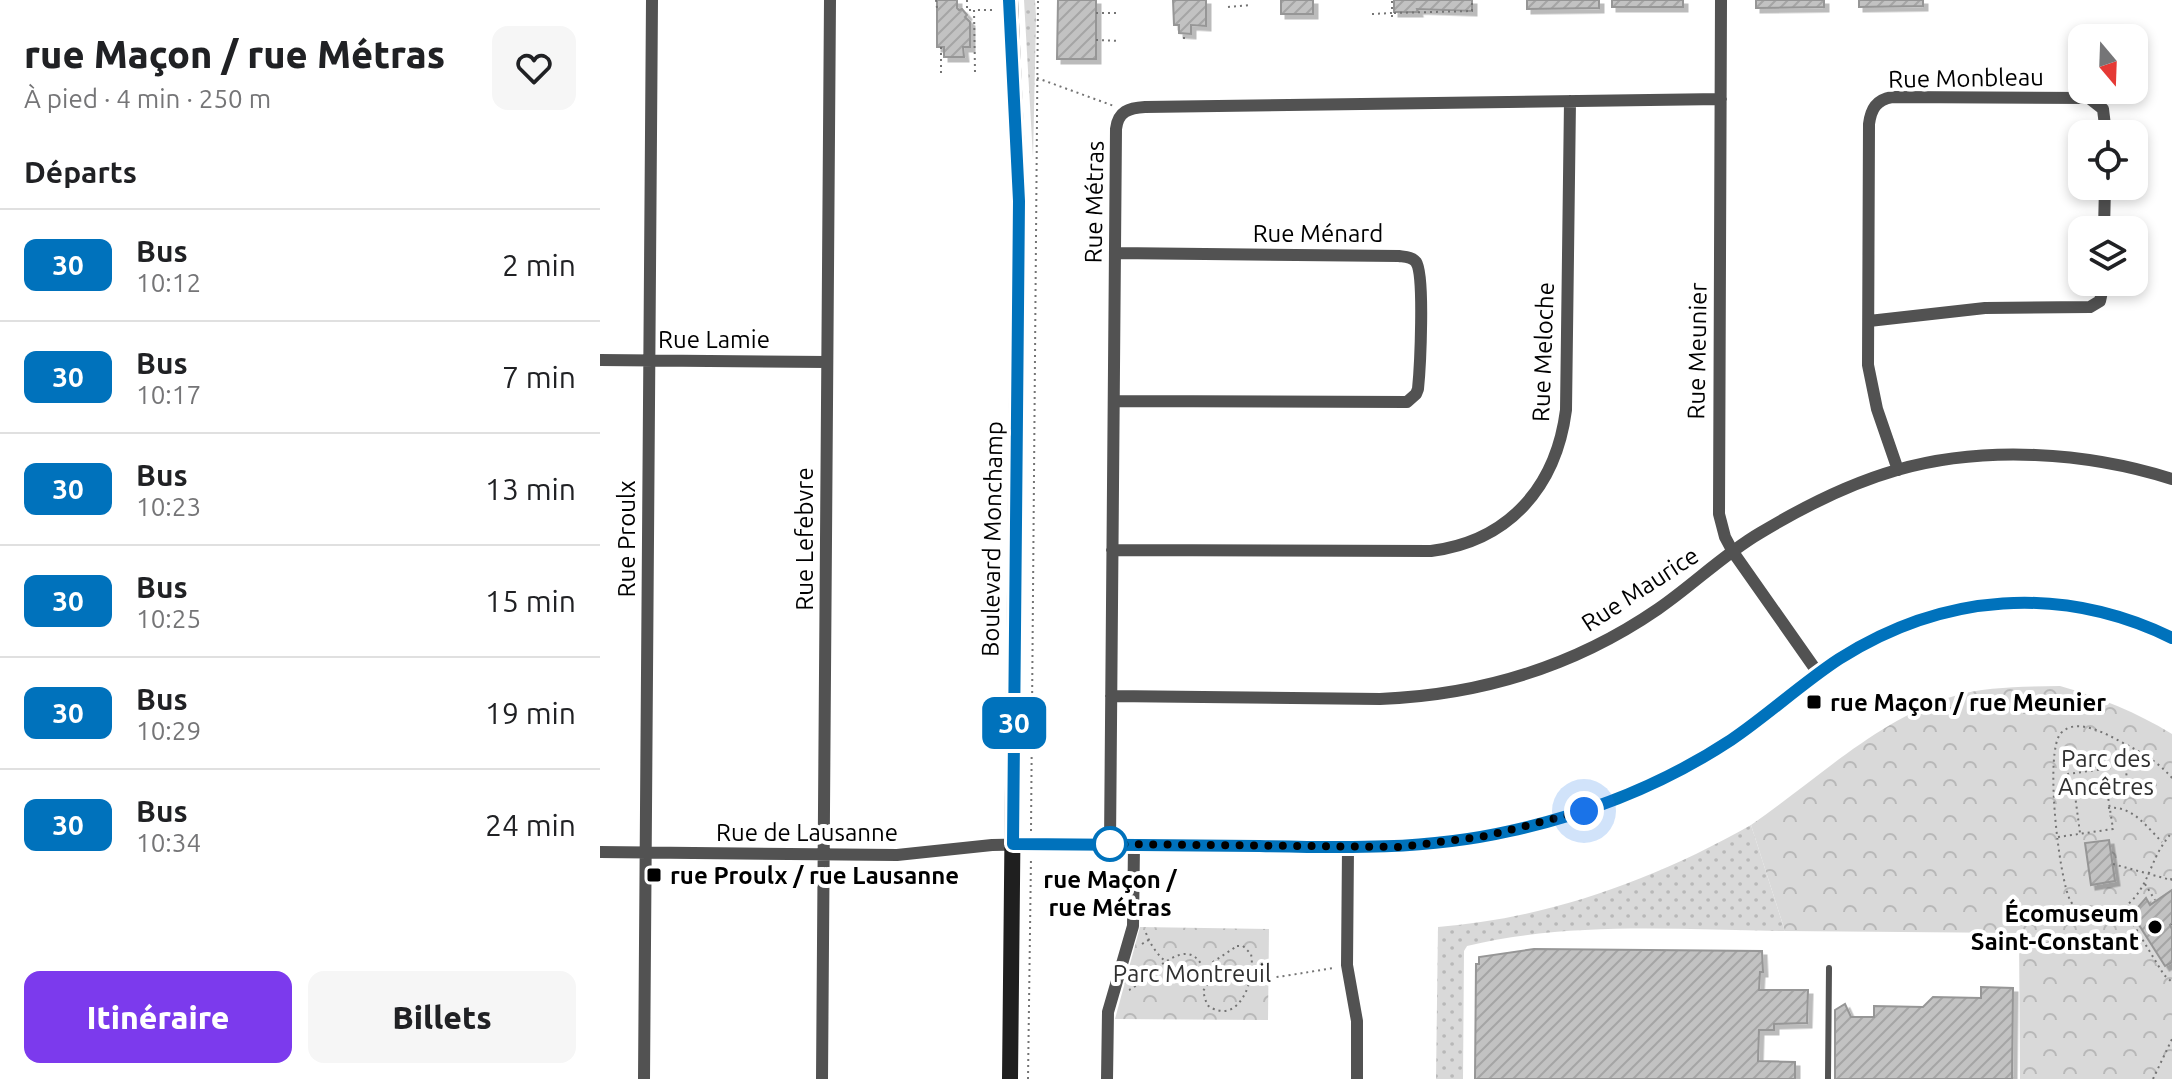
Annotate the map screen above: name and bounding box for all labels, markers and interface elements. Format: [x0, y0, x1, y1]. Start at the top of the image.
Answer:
north arrow [2068, 24, 2148, 104]
map controls [2068, 24, 2148, 296]
button: heart [492, 26, 576, 110]
text: rue Maçon / rue Métras [24, 33, 445, 75]
street label: Rue Monbleau [1888, 63, 2044, 93]
text: À pied · 4 min · 250 m [24, 84, 271, 113]
button: locate [2068, 120, 2148, 200]
street label: Rue Métras [1079, 140, 1109, 264]
text: Départs [24, 155, 137, 189]
button: layers [2068, 216, 2148, 296]
street label: Rue Ménard [1253, 220, 1383, 247]
text: Bus [136, 234, 188, 268]
text: 2 min [502, 248, 576, 282]
text: 30 [52, 249, 84, 280]
text: 10:12 [136, 268, 201, 297]
street label: Rue Meloche [1527, 282, 1559, 422]
street label: Rue Meunier [1682, 282, 1712, 420]
street label: Rue Lamie [658, 326, 770, 353]
text: Bus [136, 346, 188, 380]
text: 7 min [502, 360, 576, 394]
text: 30 [52, 361, 84, 392]
text: 10:17 [136, 380, 201, 409]
street label: Boulevard Monchamp [976, 421, 1008, 657]
text: Bus [136, 458, 188, 492]
street label: Rue Lefebvre [791, 467, 818, 611]
text: 13 min [485, 472, 576, 506]
text: 30 [52, 473, 84, 504]
street label: Rue Proulx [613, 480, 640, 598]
text: 10:23 [136, 492, 201, 521]
street label: Rue Maurice [1577, 541, 1703, 637]
text: Bus [136, 570, 188, 604]
text: 15 min [485, 584, 576, 618]
text: 30 [52, 585, 84, 616]
text: 10:25 [136, 604, 201, 633]
text: Bus [136, 682, 188, 716]
place label: rue Maçon / rue Meunier [1830, 689, 2106, 716]
marker: rue Maçon / rue Meunier [1805, 693, 1823, 711]
text: 19 min [485, 696, 576, 730]
text: 30 [52, 697, 84, 728]
line badge: 30 [978, 697, 1050, 749]
text: 30 [998, 707, 1030, 738]
text: 10:29 [136, 716, 201, 745]
park label: Parc des Ancêtres [2058, 745, 2154, 800]
your location [1564, 791, 1604, 831]
text: Bus [136, 794, 188, 828]
text: 24 min [485, 808, 576, 842]
text: 30 [52, 809, 84, 840]
street label: Rue de Lausanne [716, 819, 898, 846]
marker: rue Maçon / rue Métras [1093, 827, 1127, 861]
text: 10:34 [136, 828, 201, 857]
place label: rue Proulx / rue Lausanne [670, 862, 959, 889]
marker: rue Proulx / rue Lausanne [645, 866, 663, 884]
place label: rue Maçon / rue Métras [1043, 866, 1178, 921]
place label: Écomuseum Saint-Constant [1971, 898, 2139, 955]
marker: Écomuseum Saint-Constant [2146, 918, 2164, 936]
park label: Parc Montreuil [1113, 960, 1271, 987]
button: Itinéraire [24, 971, 292, 1063]
button: Billets [308, 971, 576, 1063]

